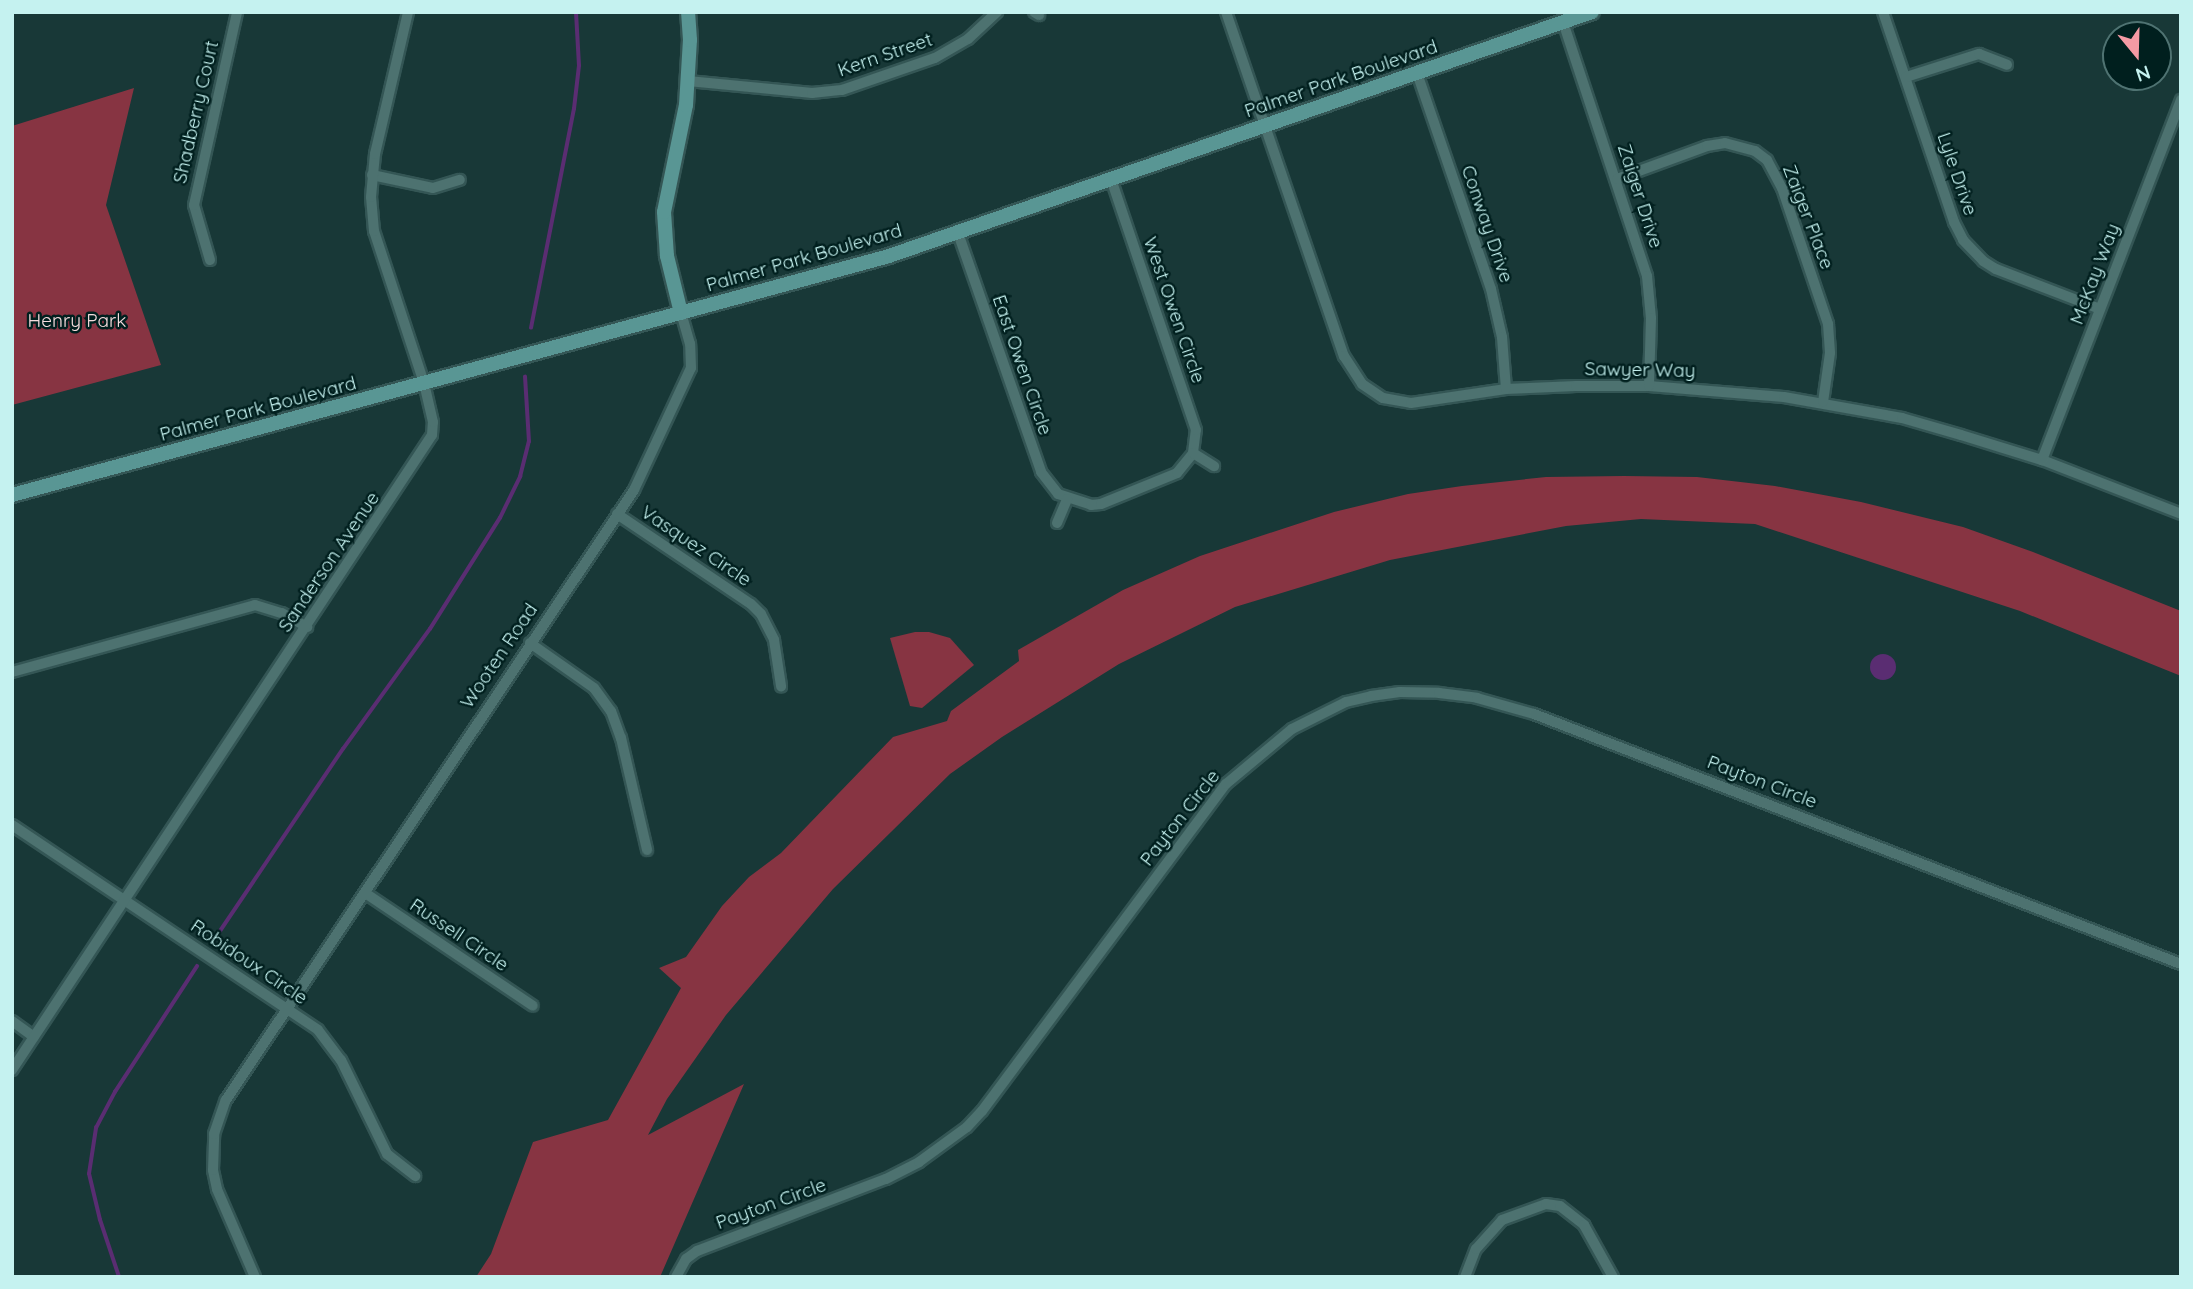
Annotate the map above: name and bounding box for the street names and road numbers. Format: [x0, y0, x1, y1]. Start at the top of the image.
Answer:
street label: Kern Street [835, 28, 935, 82]
street label: Palmer Park Boulevard [1242, 35, 1440, 123]
street label: Shadberry Court [168, 38, 224, 186]
street label: Lyle Drive [1932, 129, 1982, 219]
street label: Zaiger Drive [1612, 141, 1668, 251]
street label: Zaiger Place [1778, 161, 1838, 273]
street label: Conway Drive [1456, 162, 1518, 286]
street label: Palmer Park Boulevard [704, 219, 904, 297]
street label: McKay Way [2065, 220, 2125, 328]
street label: West Owen Circle [1138, 234, 1210, 386]
street label: East Owen Circle [987, 292, 1057, 438]
street label: Sawyer Way [1584, 358, 1696, 382]
street label: Palmer Park Boulevard [157, 372, 359, 446]
street label: Sanderson Avenue [274, 488, 384, 636]
street label: Vasquez Circle [636, 501, 756, 591]
street label: Wooten Road [456, 599, 542, 713]
street label: Payton Circle [1704, 751, 1820, 813]
street label: Payton Circle [1135, 765, 1225, 871]
street label: Russell Circle [405, 894, 513, 976]
street label: Robidoux Circle [186, 915, 312, 1009]
street label: Payton Circle [713, 1174, 829, 1234]

